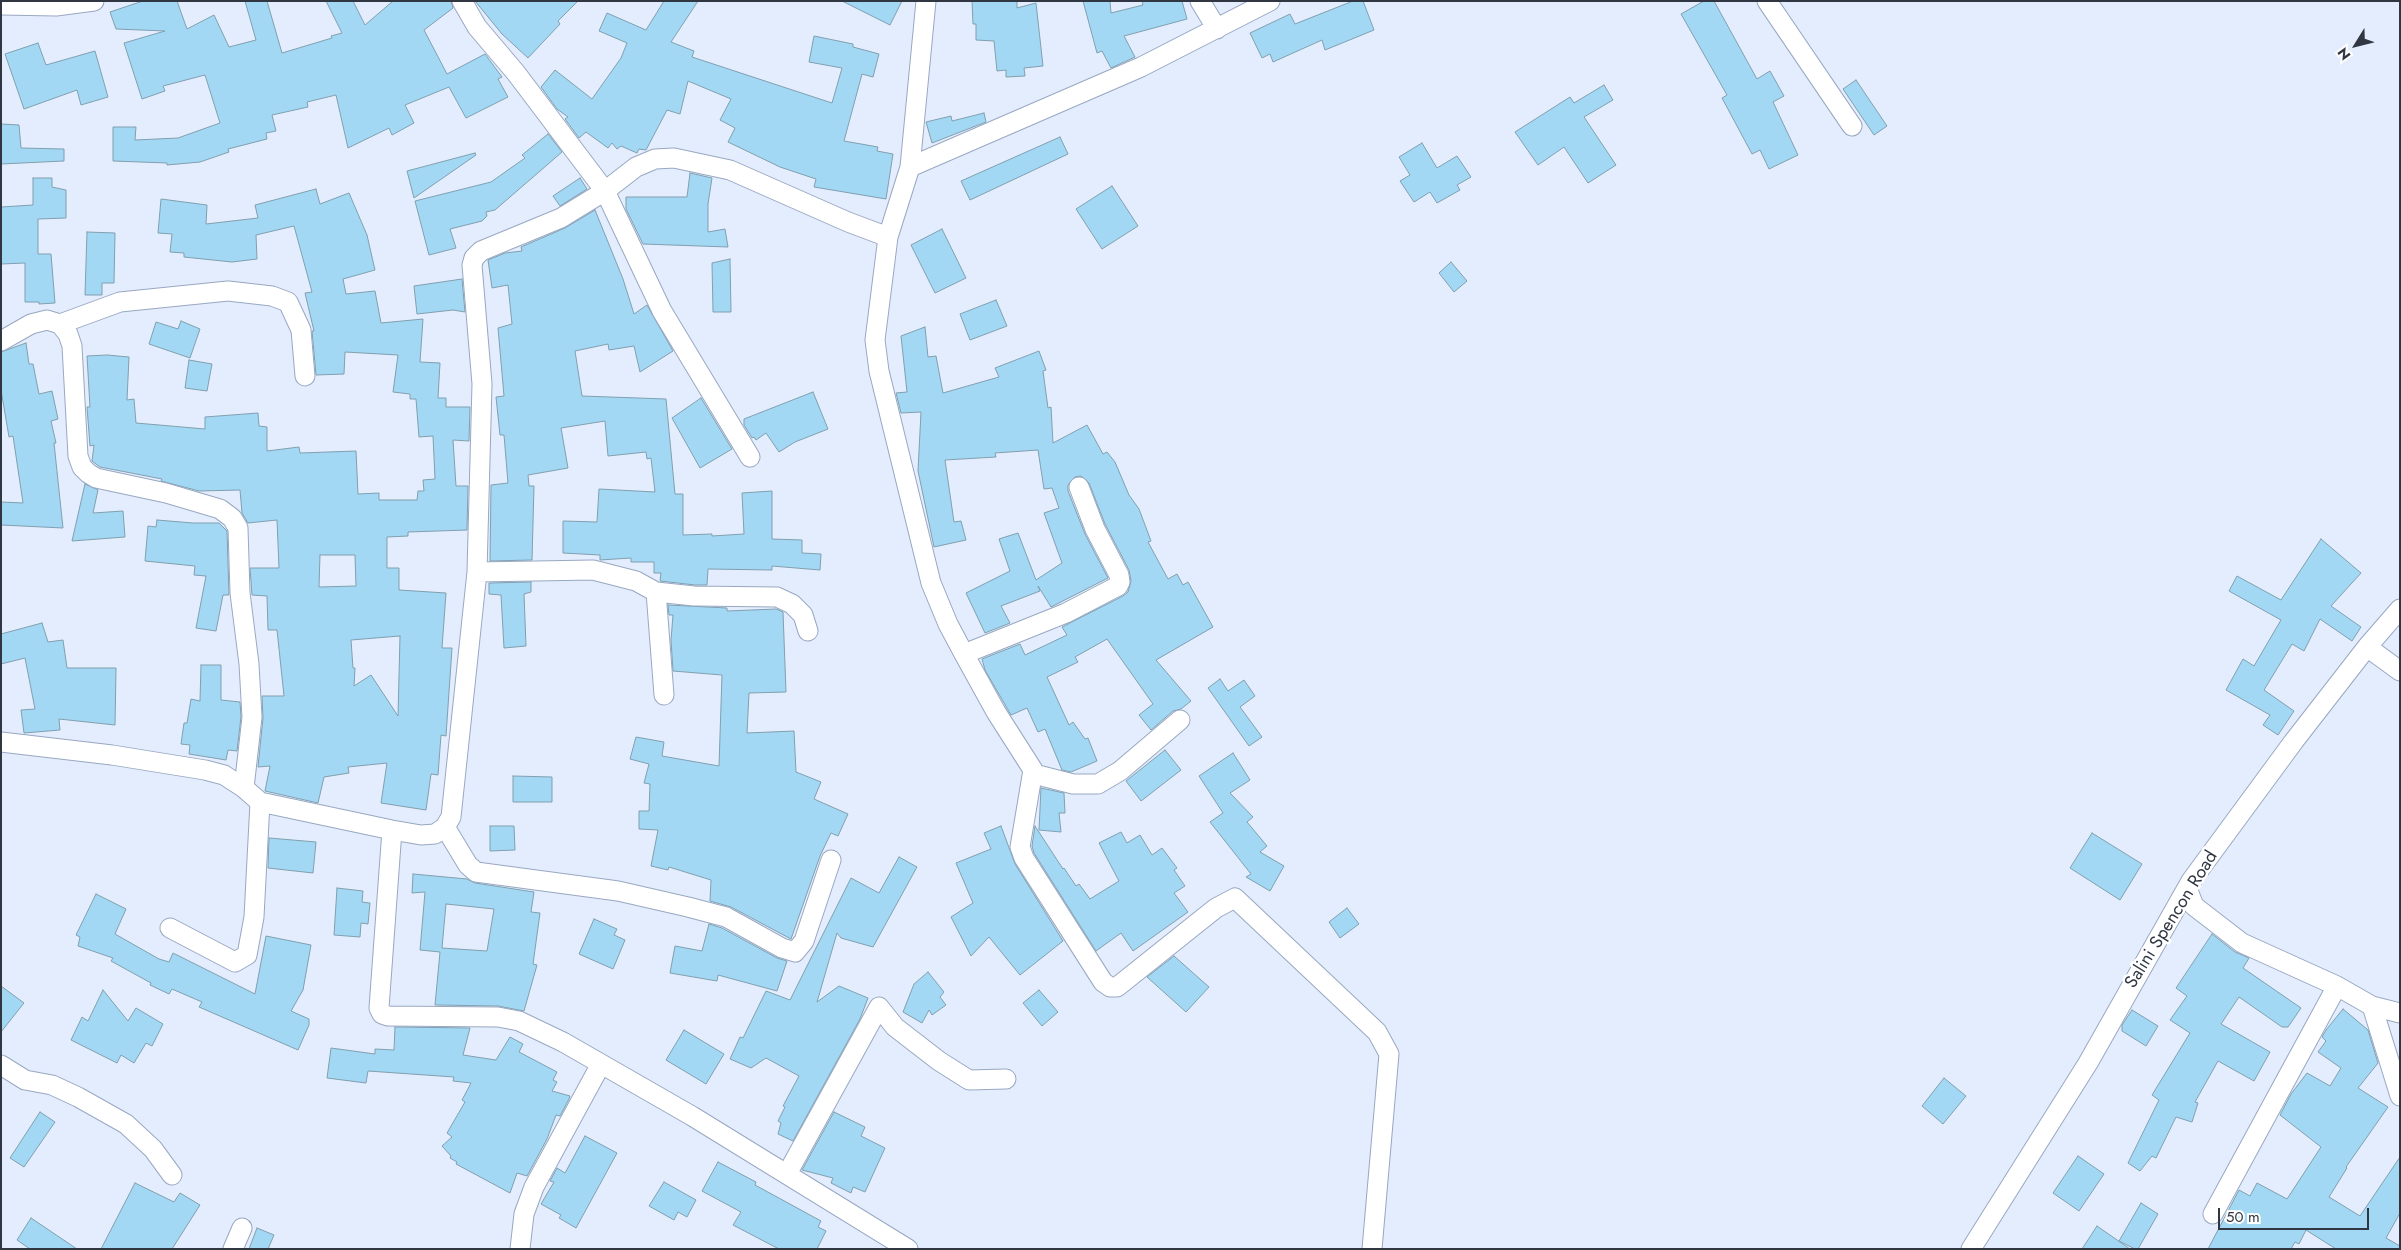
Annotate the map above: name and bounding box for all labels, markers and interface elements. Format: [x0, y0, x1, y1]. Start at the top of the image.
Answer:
north arrow [2331, 20, 2381, 70]
text: N [2333, 43, 2355, 64]
street label: Salini Spencon Road [2121, 847, 2223, 993]
scale bar [2221, 1198, 2372, 1230]
text: 50 m [2226, 1206, 2260, 1228]

